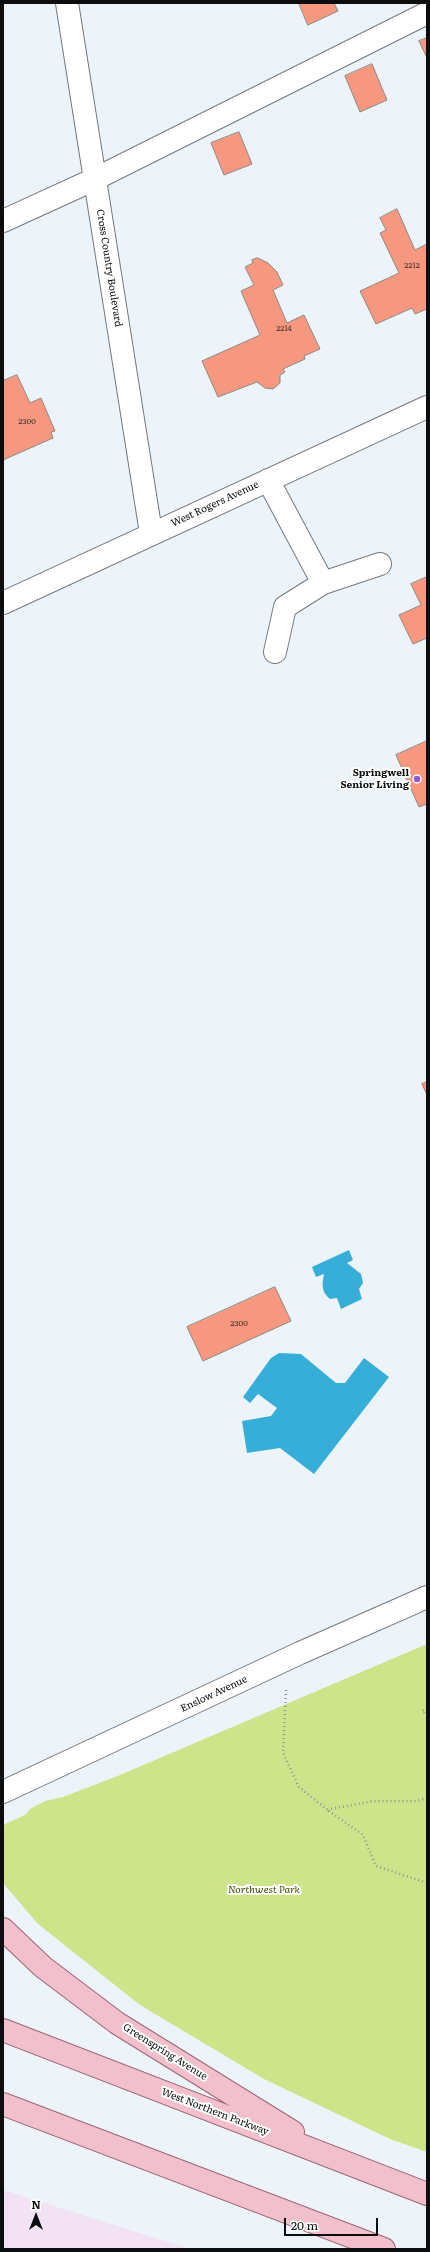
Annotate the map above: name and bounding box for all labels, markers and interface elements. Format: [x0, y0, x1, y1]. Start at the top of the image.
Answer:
street label: Cross Country Boulevard [94, 208, 124, 328]
house number: 2212 [404, 261, 420, 271]
house number: 2214 [276, 324, 292, 334]
house number: 2300 [18, 417, 36, 427]
street label: West Rogers Avenue [169, 478, 261, 530]
place label: Springwell Senior Living [340, 767, 409, 790]
marker: Springwell Senior Living [412, 774, 422, 784]
house number: 2300 [230, 1319, 248, 1329]
street label: Enslow Avenue [179, 1673, 249, 1715]
park label: Northwest Park [228, 1884, 300, 1896]
street label: Greenspring Avenue [121, 2021, 209, 2083]
street label: West Northern Parkway [160, 2086, 270, 2138]
north arrow [16, 2196, 56, 2236]
text: N [31, 2196, 41, 2212]
scale bar [286, 2210, 380, 2236]
text: 20 m [291, 2216, 318, 2234]

